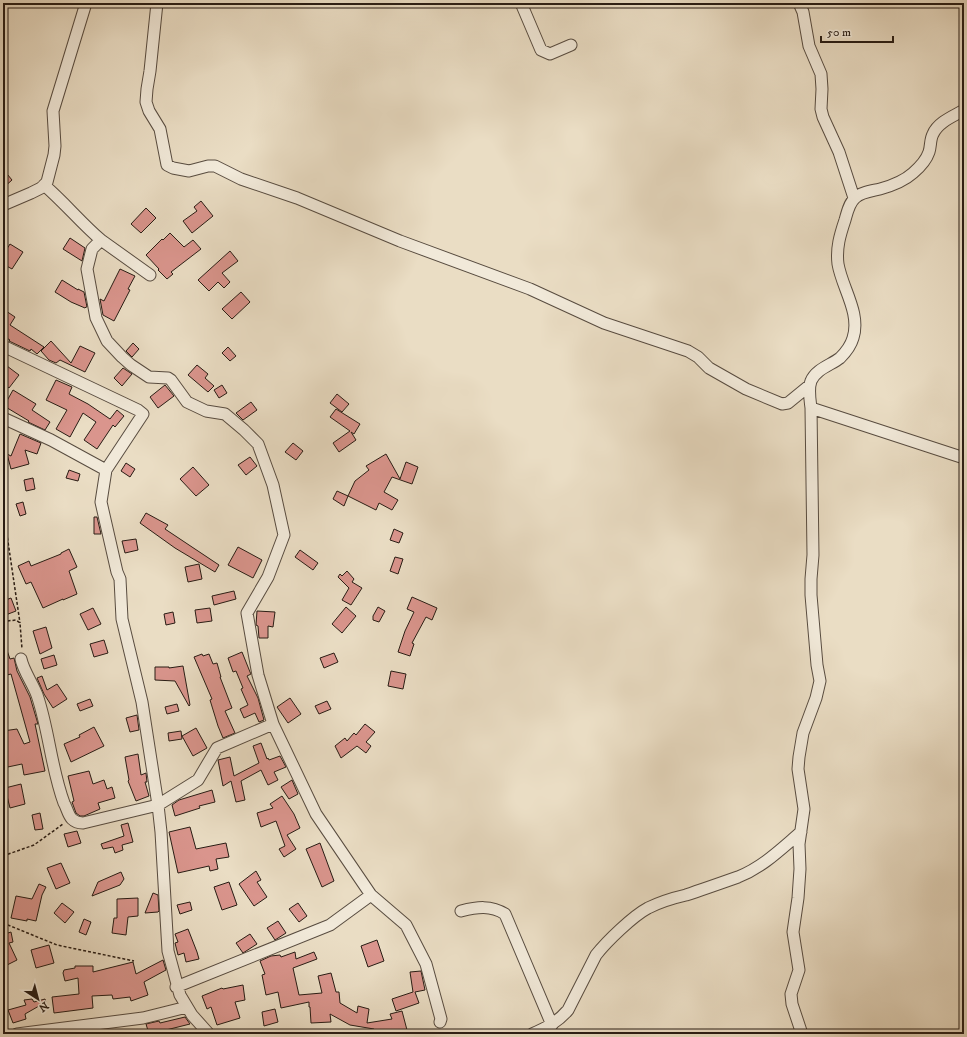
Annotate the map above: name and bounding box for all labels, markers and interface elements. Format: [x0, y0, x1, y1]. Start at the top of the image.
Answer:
scale bar [821, 18, 893, 44]
text: 50 m [827, 25, 851, 40]
north arrow [18, 979, 58, 1019]
text: N [36, 998, 51, 1015]

